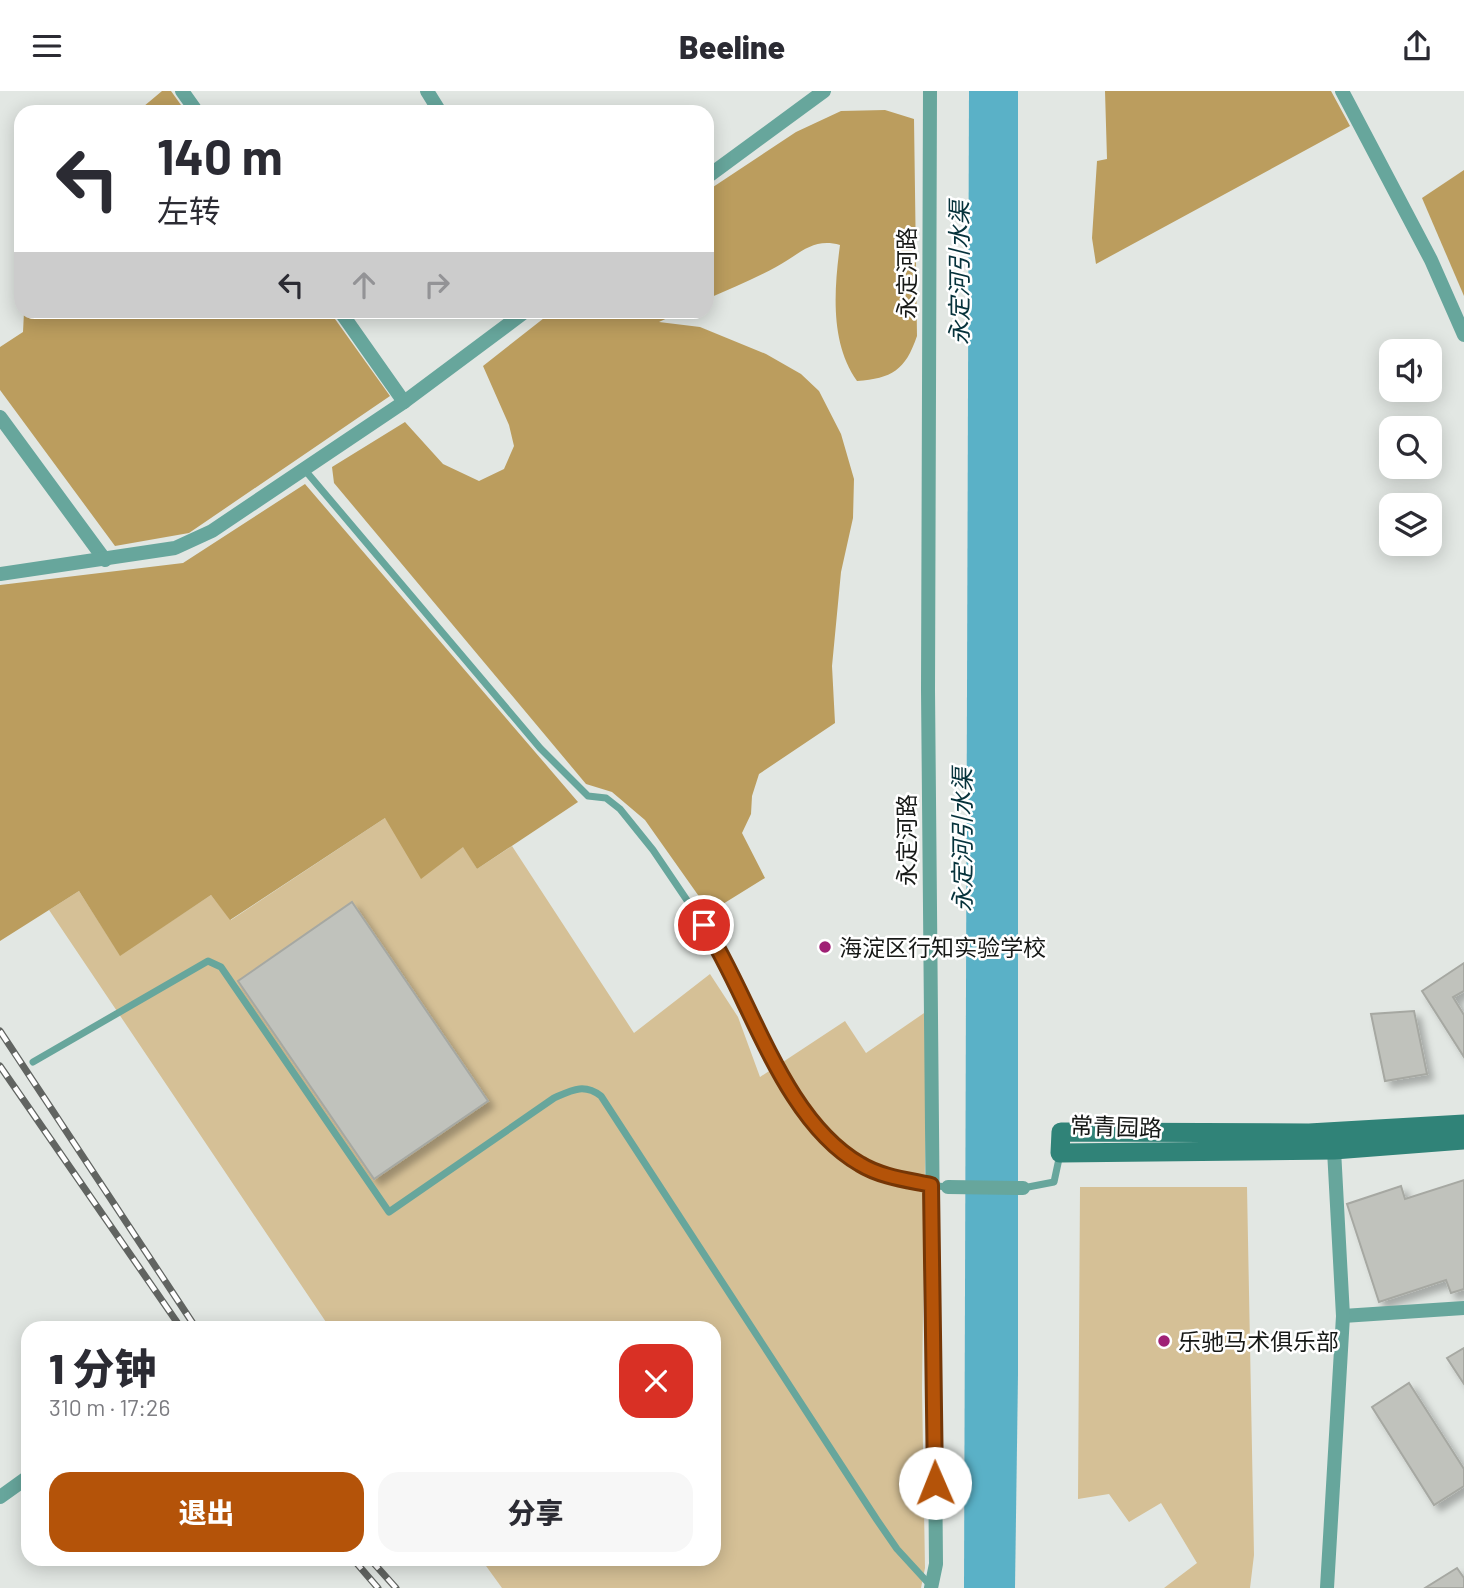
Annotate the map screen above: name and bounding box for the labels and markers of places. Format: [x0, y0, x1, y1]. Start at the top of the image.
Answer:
pin [674, 895, 734, 955]
place label: 海淀区行知实验学校 [839, 933, 1046, 961]
marker: 海淀区行知实验学校 [817, 939, 833, 955]
place label: 乐驰马术俱乐部 [1178, 1327, 1339, 1355]
marker: 乐驰马术俱乐部 [1156, 1333, 1172, 1349]

